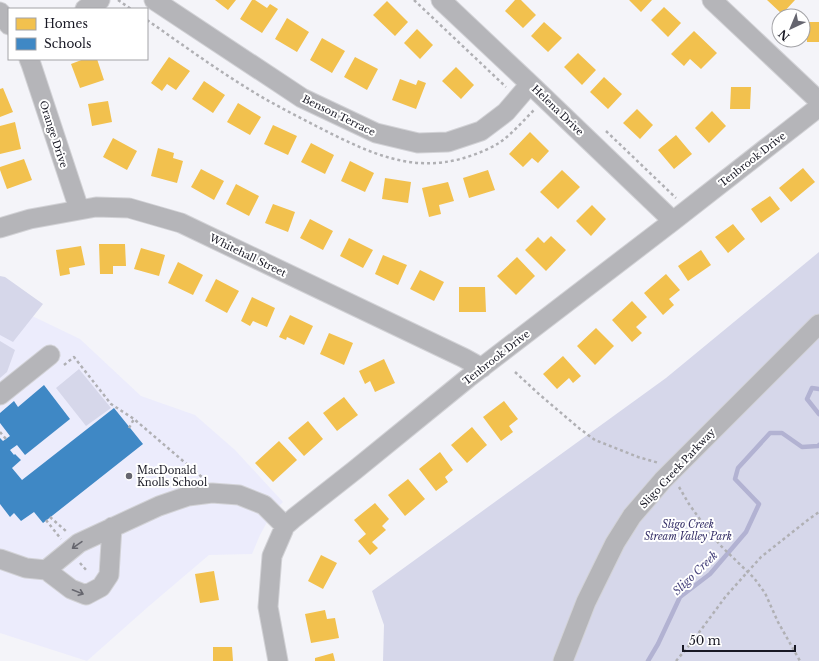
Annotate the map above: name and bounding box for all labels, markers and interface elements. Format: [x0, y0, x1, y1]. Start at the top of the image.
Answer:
legend [8, 8, 148, 60]
north arrow [771, 8, 811, 48]
text: Homes [44, 16, 88, 31]
text: N [775, 26, 793, 44]
text: Schools [44, 36, 91, 51]
street label: Helena Drive [529, 82, 587, 139]
street label: Benson Terrace [300, 92, 378, 139]
street label: Orange Drive [37, 99, 71, 170]
street label: Tenbrook Drive [716, 129, 789, 190]
street label: Whitehall Street [206, 231, 288, 280]
street label: Tenbrook Drive [460, 327, 533, 388]
street label: Sligo Creek Parkway [637, 425, 718, 511]
place label: MacDonald Knolls School [137, 464, 207, 489]
marker: MacDonald Knolls School [124, 471, 134, 481]
park label: Sligo Creek Stream Valley Park [644, 518, 732, 543]
one-way arrow [72, 541, 83, 549]
water label: Sligo Creek [670, 548, 721, 598]
one-way arrow [71, 589, 83, 596]
scale bar [683, 627, 795, 653]
text: 50 m [689, 633, 721, 648]

